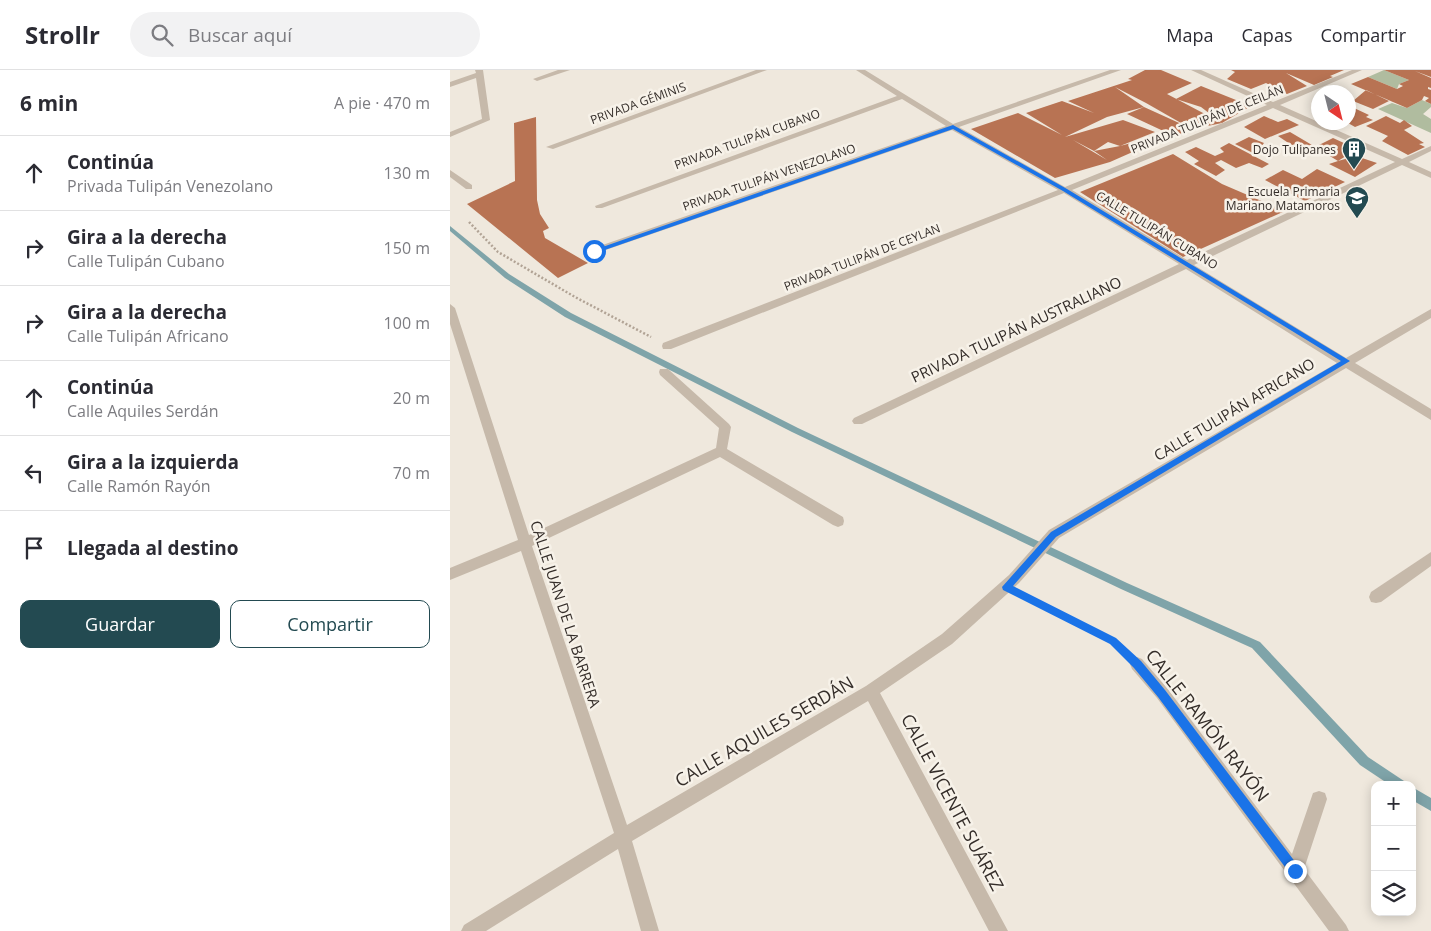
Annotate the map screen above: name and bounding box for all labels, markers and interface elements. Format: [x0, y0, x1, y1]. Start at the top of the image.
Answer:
search box [130, 12, 480, 57]
text: Strollr [25, 18, 100, 51]
icon: search [148, 21, 176, 49]
text: Buscar aquí [188, 22, 292, 48]
text: Mapa [1166, 23, 1214, 47]
text: Capas [1242, 23, 1292, 47]
text: Compartir [1320, 23, 1406, 47]
street label: PRIVADA GÉMINIS [588, 78, 688, 128]
street label: PRIVADA TULIPÁN DE CEILÁN [1128, 81, 1286, 157]
north arrow [1311, 85, 1356, 130]
text: 6 min [20, 89, 78, 117]
text: A pie · 470 m [334, 92, 430, 114]
street label: PRIVADA TULIPÁN CUBANO [672, 105, 822, 173]
building icon: Dojo Tulipanes [1341, 136, 1367, 170]
street label: PRIVADA TULIPÁN VENEZOLANO [680, 139, 858, 215]
place label: Dojo Tulipanes [1253, 141, 1336, 158]
text: Continúa [67, 149, 154, 175]
icon: ahead [20, 159, 48, 187]
text: 130 m [384, 162, 430, 184]
text: Privada Tulipán Venezolano [67, 175, 273, 197]
place label: Escuela Primaria Mariano Matamoros [1226, 183, 1340, 214]
school or university icon: Escuela Primaria Mariano Matamoros [1344, 185, 1370, 219]
street label: CALLE TULIPÁN CUBANO [1093, 187, 1221, 273]
street label: PRIVADA TULIPÁN DE CEYLAN [781, 219, 943, 295]
text: Gira a la derecha [67, 224, 227, 250]
icon: right [20, 234, 48, 262]
text: 150 m [384, 237, 430, 259]
route start [583, 240, 606, 263]
text: Calle Tulipán Cubano [67, 250, 225, 272]
street label: PRIVADA TULIPÁN AUSTRALIANO [907, 271, 1125, 387]
text: Gira a la derecha [67, 299, 227, 325]
icon: right [20, 309, 48, 337]
text: 100 m [384, 312, 430, 334]
text: Calle Tulipán Africano [67, 325, 229, 347]
street label: CALLE TULIPÁN AFRICANO [1150, 353, 1318, 465]
text: Continúa [67, 374, 154, 400]
icon: ahead [20, 384, 48, 412]
text: 20 m [393, 387, 430, 409]
text: Calle Aquiles Serdán [67, 400, 219, 422]
text: Gira a la izquierda [67, 449, 239, 475]
icon: left [20, 459, 48, 487]
text: 70 m [393, 462, 430, 484]
text: Calle Ramón Rayón [67, 475, 211, 497]
street label: CALLE JUAN DE LA BARRERA [526, 518, 606, 711]
icon: arrive [20, 534, 48, 562]
text: Llegada al destino [67, 535, 239, 561]
button: Guardar [20, 600, 220, 648]
button: Compartir [230, 600, 430, 648]
street label: CALLE RAMÓN RAYÓN [1141, 644, 1275, 806]
street label: CALLE AQUILES SERDÁN [670, 670, 858, 792]
street label: CALLE VICENTE SUÁREZ [896, 709, 1010, 895]
map controls [1371, 781, 1416, 916]
button: + [1371, 781, 1416, 826]
button: − [1371, 826, 1416, 871]
route end [1284, 860, 1307, 883]
button: layers [1371, 871, 1416, 916]

